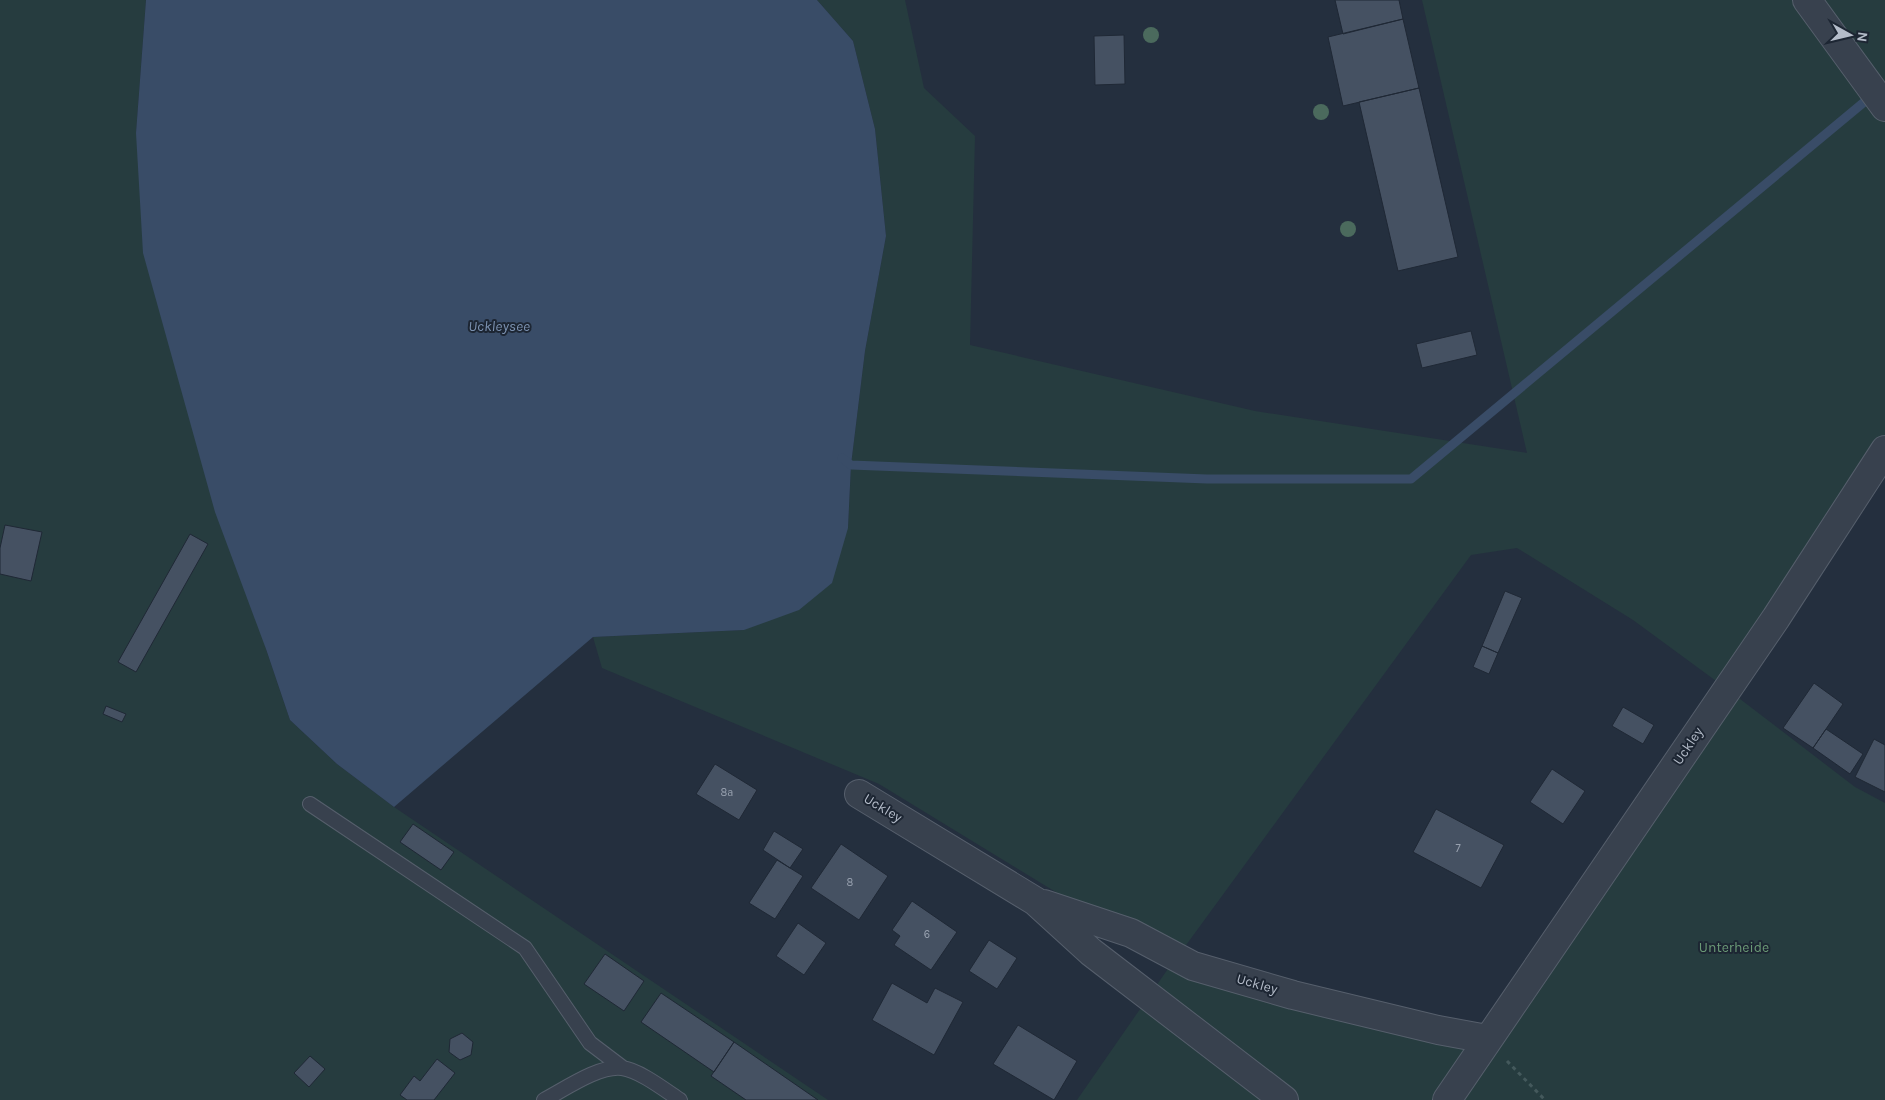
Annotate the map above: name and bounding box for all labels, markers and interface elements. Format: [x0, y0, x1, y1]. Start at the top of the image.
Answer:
north arrow [1825, 10, 1875, 60]
text: N [1853, 31, 1871, 43]
water label: Uckleysee [468, 317, 530, 335]
street label: Uckley [1669, 723, 1707, 768]
house number: 8a [721, 786, 733, 799]
street label: Uckley [861, 790, 906, 826]
house number: 7 [1455, 842, 1461, 855]
house number: 8 [847, 876, 854, 889]
house number: 6 [924, 928, 930, 941]
park label: Unterheide [1699, 939, 1769, 956]
street label: Uckley [1235, 970, 1280, 998]

